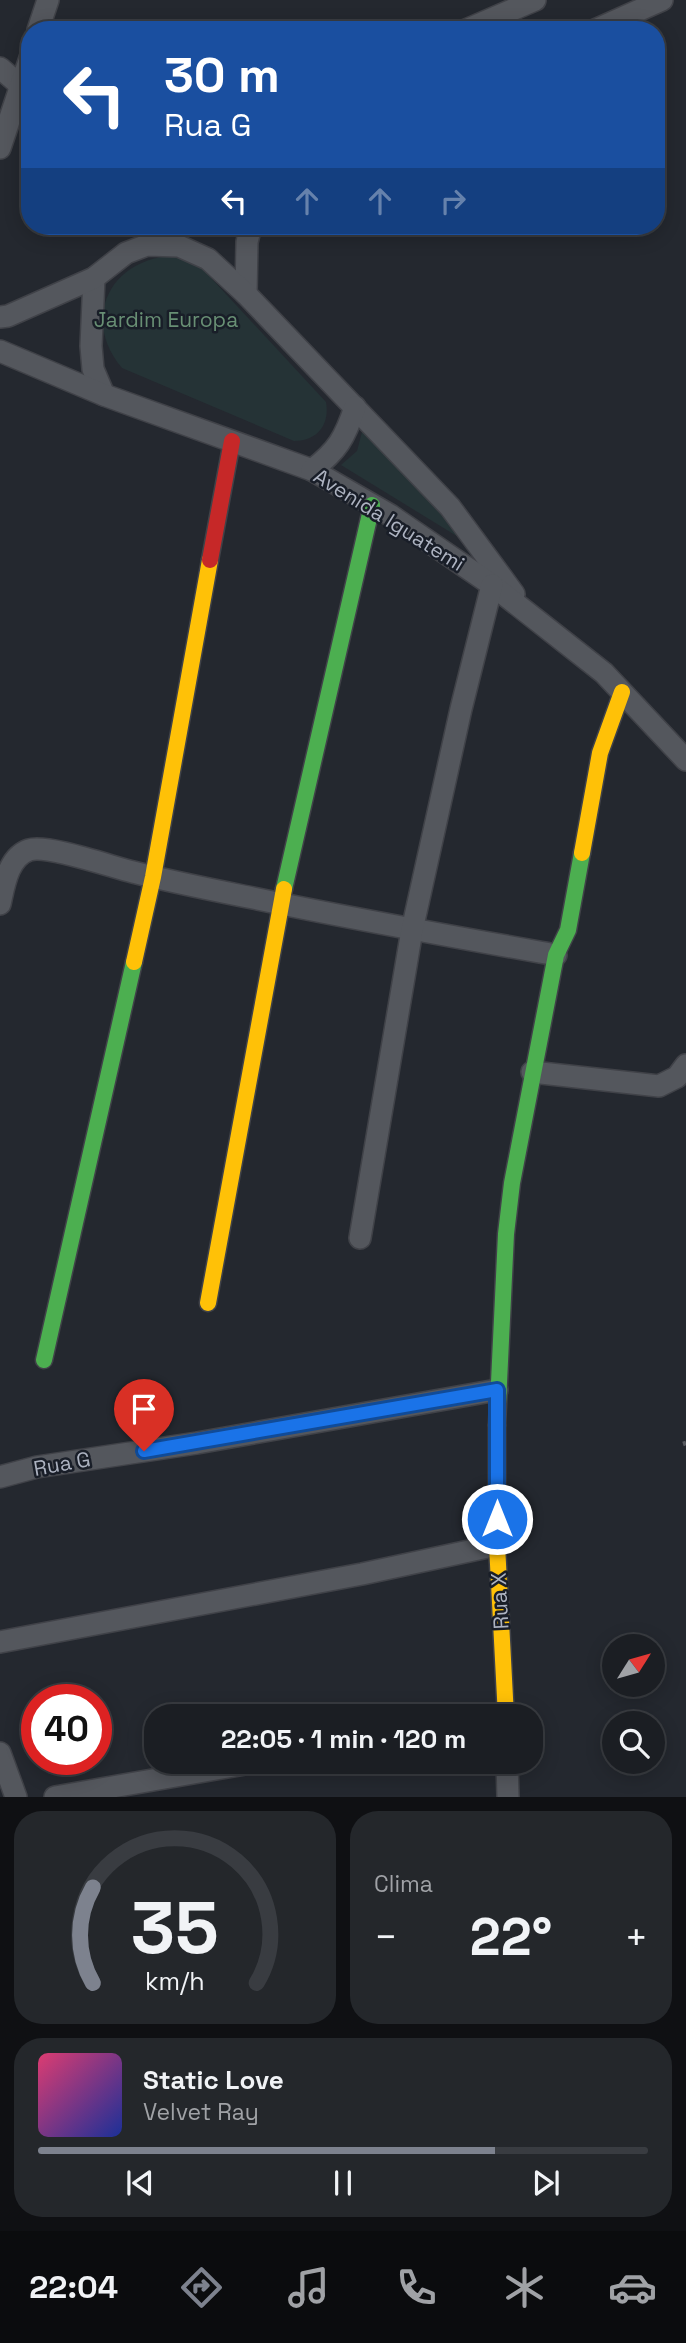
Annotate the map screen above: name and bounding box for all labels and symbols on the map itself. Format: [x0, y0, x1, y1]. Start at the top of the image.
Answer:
park label: Jardim Europa [94, 306, 238, 333]
street label: Avenida Iguatemi [309, 462, 470, 577]
pin [114, 1379, 174, 1451]
street label: Rua G [31, 1445, 93, 1482]
position arrow [460, 1482, 534, 1556]
street label: Rua X [485, 1572, 514, 1630]
north arrow [602, 1634, 665, 1698]
speed limit sign: 40 [21, 1684, 112, 1775]

